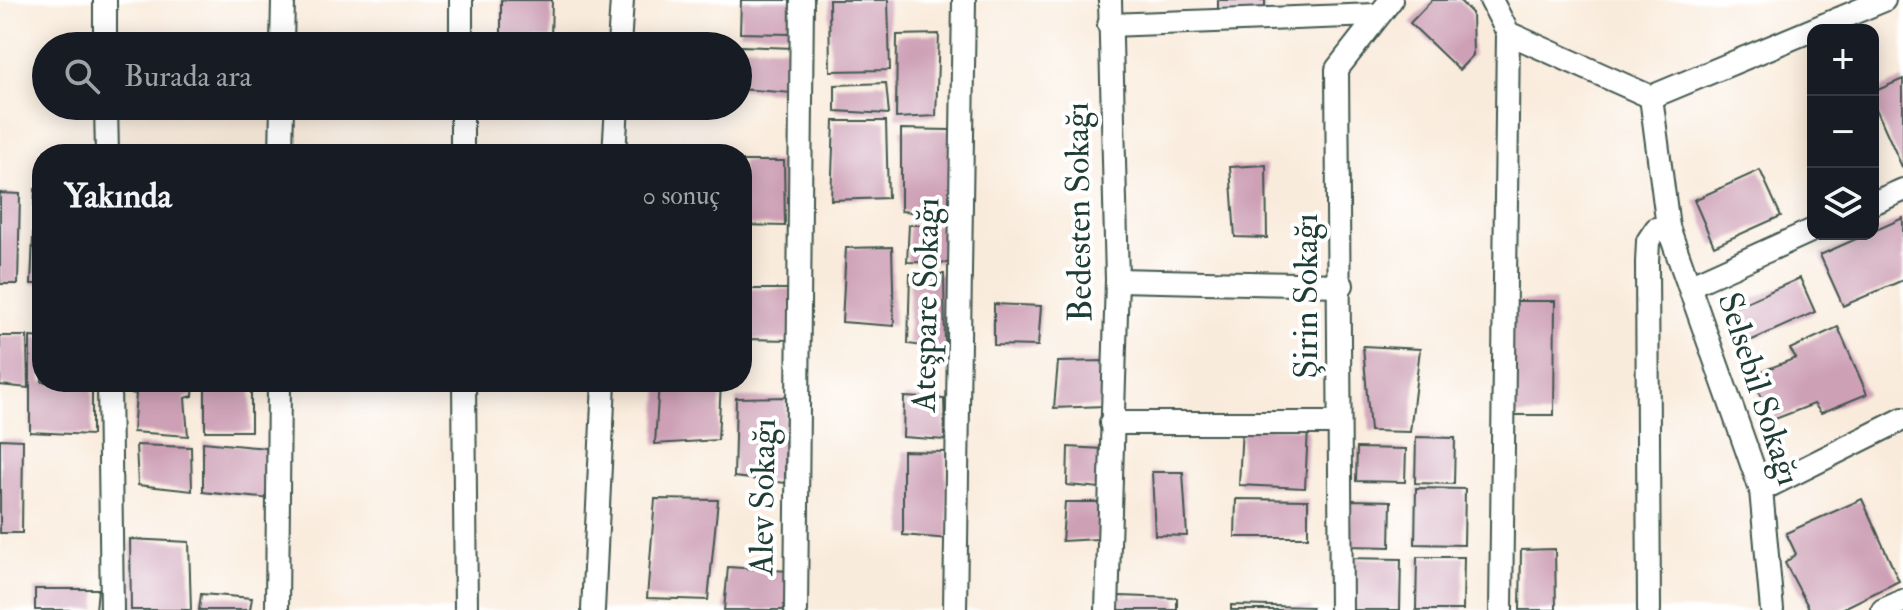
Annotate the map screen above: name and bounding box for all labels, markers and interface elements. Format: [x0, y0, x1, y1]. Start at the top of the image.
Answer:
map controls [1807, 24, 1879, 240]
button: + [1807, 24, 1879, 96]
search box [32, 32, 752, 120]
icon: search [60, 54, 104, 98]
text: Burada ara [124, 58, 252, 95]
button: − [1807, 96, 1879, 168]
street label: Bedesten Sokağı [1056, 102, 1102, 322]
button: layers [1807, 168, 1879, 240]
text: Yakında [64, 175, 172, 218]
text: 0 sonuç [643, 180, 720, 212]
street label: Ateşpare Sokağı [903, 197, 949, 414]
street label: Şirin Sokağı [1285, 213, 1328, 379]
street label: Selsebil Sokağı [1708, 287, 1810, 491]
street label: Alev Sokağı [740, 418, 786, 577]

